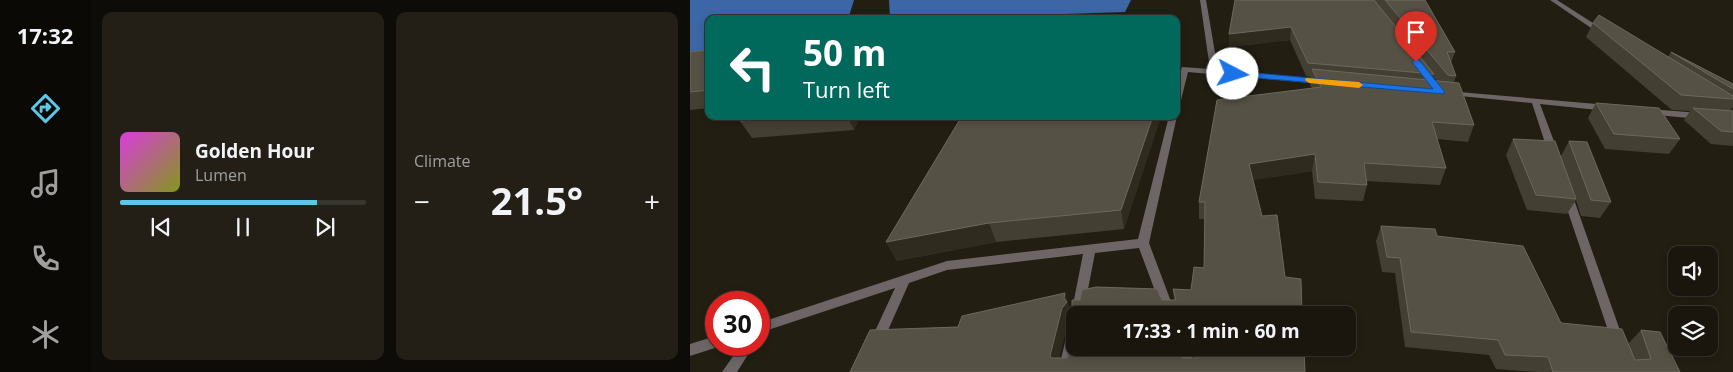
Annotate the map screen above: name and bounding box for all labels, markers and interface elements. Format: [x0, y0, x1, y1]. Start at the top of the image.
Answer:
pin [1395, 11, 1437, 62]
icon: arrive [1402, 18, 1430, 46]
text: 17:32 [17, 20, 73, 50]
text: 50 m [803, 29, 886, 76]
icon: left [720, 35, 785, 100]
position arrow [1206, 47, 1258, 99]
text: Turn left [803, 74, 890, 104]
icon: directions [28, 91, 63, 126]
text: Golden Hour [195, 138, 314, 164]
text: Climate [414, 150, 471, 172]
text: Lumen [195, 164, 247, 186]
icon: music [28, 166, 63, 201]
text: 21.5° [491, 174, 583, 226]
text: − [414, 182, 430, 220]
text: + [644, 182, 660, 220]
icon: previous [147, 213, 175, 241]
icon: pause [229, 213, 257, 241]
icon: next [311, 213, 339, 241]
icon: phone [28, 241, 63, 276]
map controls [1668, 246, 1718, 356]
button: sound [1668, 246, 1718, 296]
speed limit sign: 30 [705, 291, 770, 356]
button: layers [1668, 306, 1718, 356]
icon: climate [28, 317, 63, 352]
text: 17:33 · 1 min · 60 m [1122, 318, 1300, 344]

